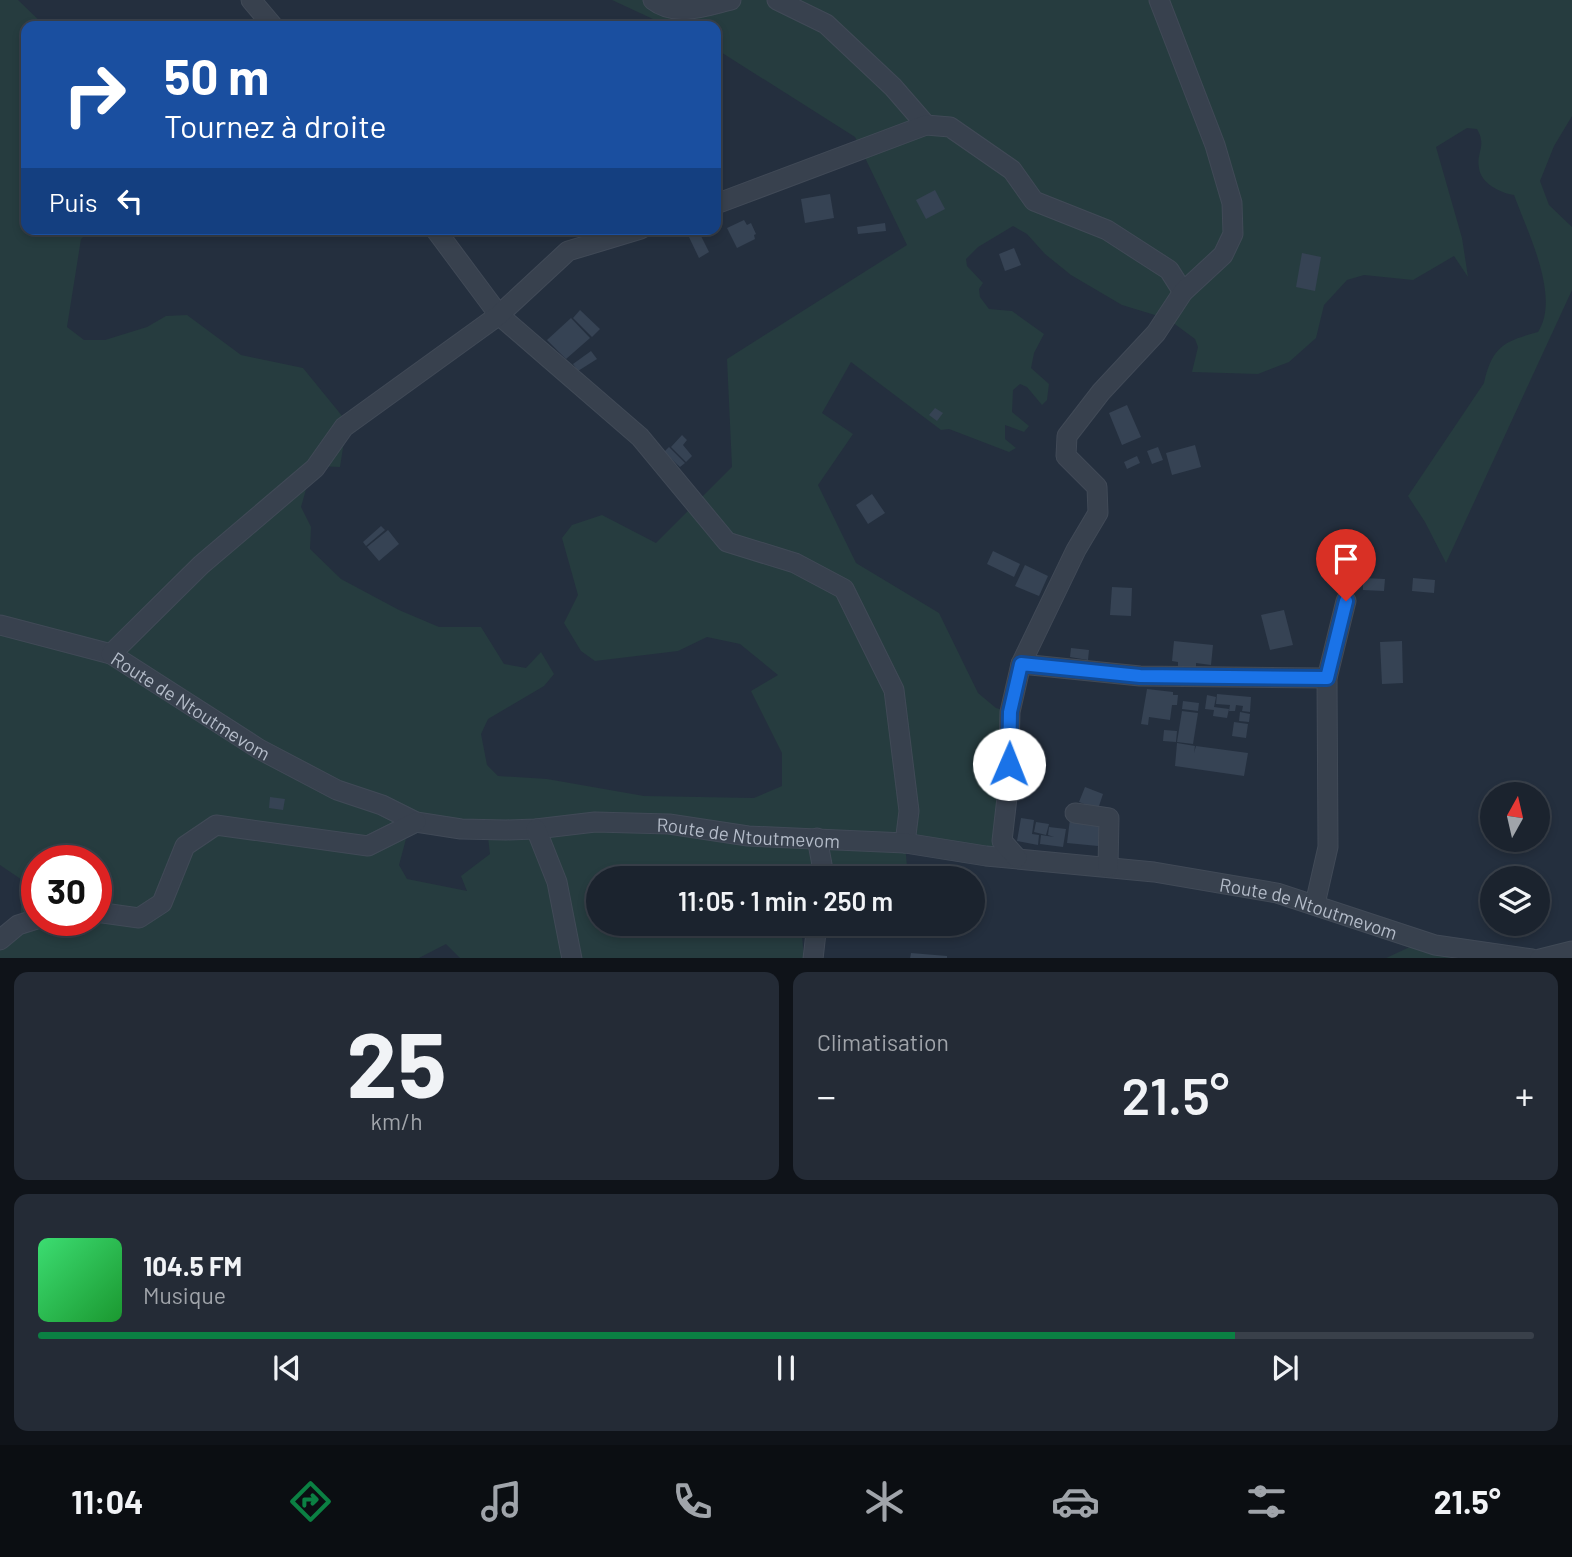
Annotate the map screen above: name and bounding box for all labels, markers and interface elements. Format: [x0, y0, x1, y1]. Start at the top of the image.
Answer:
text: 50 m [164, 46, 269, 105]
icon: right [49, 49, 140, 140]
text: Tournez à droite [164, 106, 386, 144]
icon: left [111, 182, 149, 220]
text: Puis [49, 186, 97, 217]
pin [1316, 529, 1376, 601]
icon: arrive [1327, 540, 1365, 578]
street label: Route de Ntoutmevom [107, 646, 275, 765]
position arrow [972, 727, 1046, 801]
north arrow [1480, 782, 1550, 852]
map controls [1480, 782, 1550, 936]
street label: Route de Ntoutmevom [656, 812, 840, 852]
speed limit sign: 30 [21, 845, 112, 936]
button: layers [1480, 866, 1550, 936]
street label: Route de Ntoutmevom [1218, 872, 1401, 943]
text: 11:05 · 1 min · 250 m [678, 885, 893, 916]
text: 25 [346, 1007, 447, 1116]
text: Climatisation [817, 1028, 949, 1056]
text: 21.5° [1122, 1063, 1229, 1125]
text: − [817, 1072, 836, 1118]
text: + [1515, 1072, 1534, 1118]
text: km/h [370, 1107, 423, 1135]
text: 104.5 FM [143, 1250, 242, 1281]
text: Musique [143, 1281, 226, 1309]
icon: previous [268, 1349, 306, 1387]
icon: pause [767, 1349, 805, 1387]
icon: next [1266, 1349, 1304, 1387]
icon: directions [286, 1477, 335, 1526]
icon: music [477, 1477, 526, 1526]
icon: phone [668, 1477, 717, 1526]
icon: climate [860, 1477, 909, 1526]
icon: car [1051, 1477, 1100, 1526]
icon: filters [1242, 1477, 1291, 1526]
text: 11:04 [71, 1482, 143, 1520]
text: 21.5° [1434, 1482, 1501, 1520]

